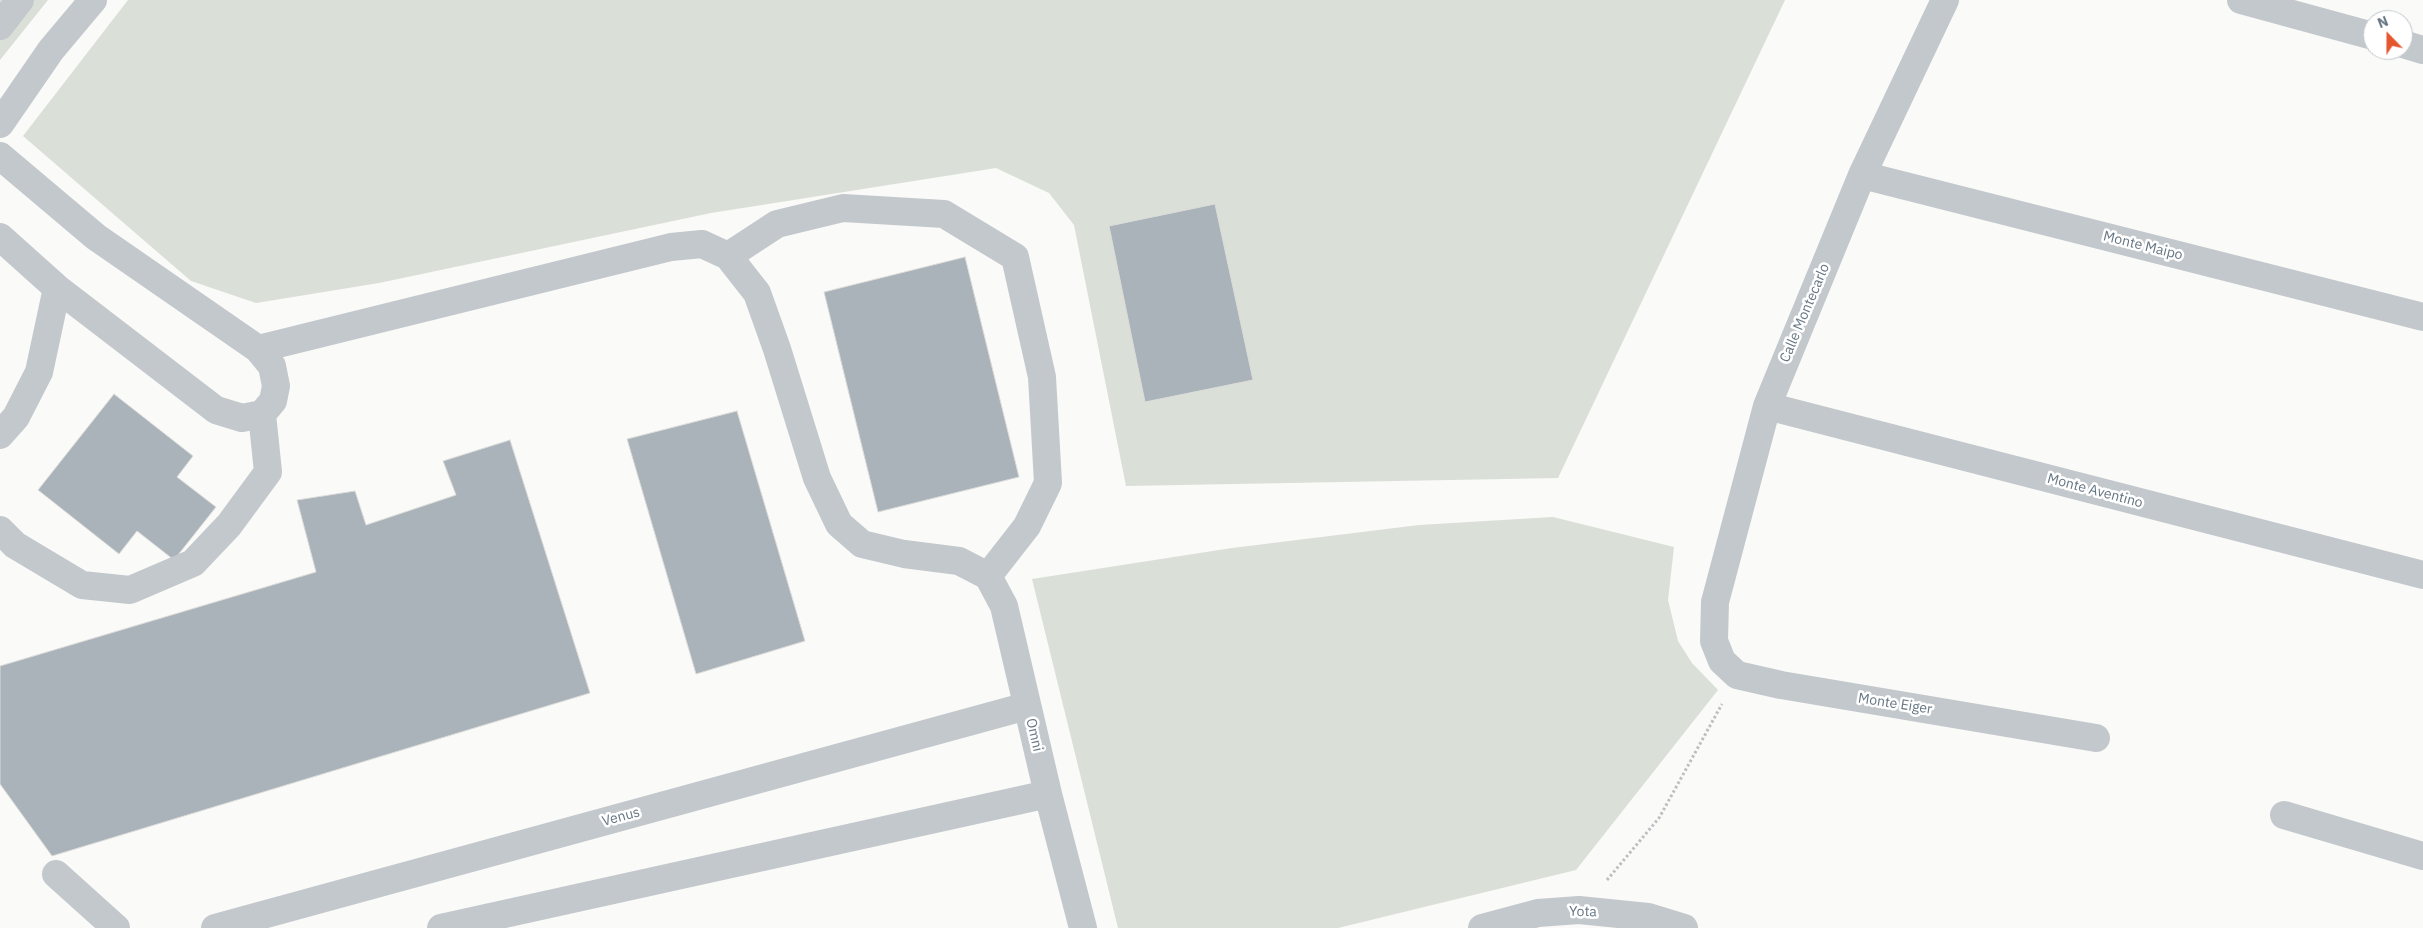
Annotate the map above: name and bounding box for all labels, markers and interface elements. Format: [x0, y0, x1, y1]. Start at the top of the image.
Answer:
north arrow [2363, 10, 2413, 60]
text: N [2375, 12, 2391, 32]
street label: Monte Maipo [2102, 228, 2184, 264]
street label: Calle Montecarlo [1777, 261, 1833, 365]
street label: Monte Aventino [2045, 470, 2145, 512]
street label: Monte Eiger [1857, 690, 1933, 718]
street label: Omni [1022, 717, 1046, 753]
street label: Venus [600, 804, 642, 830]
street label: Yota [1569, 903, 1597, 921]

